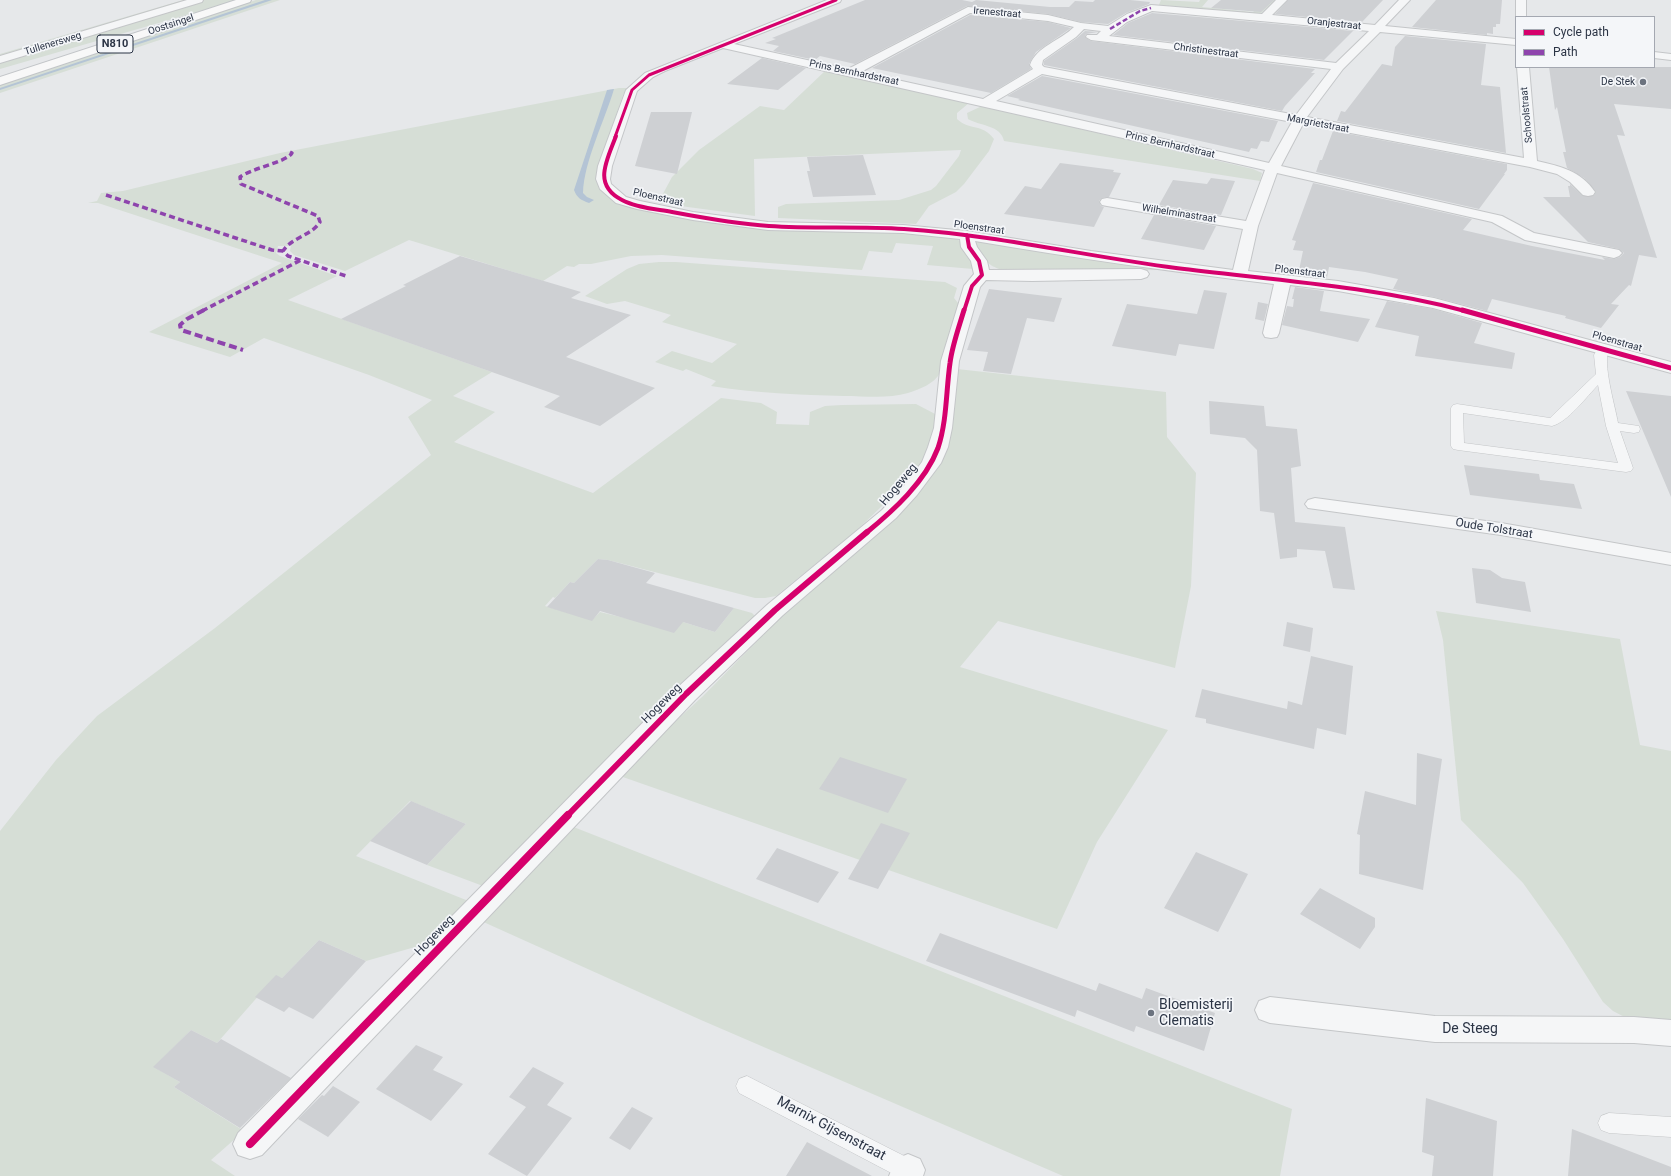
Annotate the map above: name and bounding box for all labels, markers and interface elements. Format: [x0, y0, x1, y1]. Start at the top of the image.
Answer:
street label: Irenestraat [973, 5, 1021, 21]
street label: Oostsingel [147, 12, 195, 38]
street label: Oranjestraat [1306, 15, 1362, 33]
legend [1515, 16, 1655, 68]
text: Cycle path [1553, 25, 1609, 39]
street label: Tullenersweg [23, 30, 83, 58]
road number: N810 [97, 35, 133, 53]
street label: Christinestraat [1173, 41, 1239, 61]
text: Path [1553, 45, 1578, 59]
street label: Prins Bernhardstraat [808, 58, 900, 88]
place label: De Stek [1601, 76, 1635, 88]
marker: De Stek [1638, 77, 1648, 87]
street label: Schoolstraat [1519, 86, 1535, 144]
street label: Margrietstraat [1286, 112, 1350, 136]
street label: Prins Bernhardstraat [1124, 129, 1216, 161]
street label: Ploenstraat [632, 186, 684, 210]
street label: Wilhelminastraat [1141, 202, 1217, 226]
street label: Ploenstraat [953, 219, 1005, 237]
street label: Ploenstraat [1274, 263, 1326, 281]
street label: Ploenstraat [1591, 329, 1643, 355]
street label: Hogeweg [877, 461, 921, 509]
street label: Oude Tolstraat [1454, 516, 1534, 542]
street label: Hogeweg [639, 681, 685, 727]
street label: Hogeweg [412, 913, 458, 959]
place label: Bloemisterij Clematis [1159, 997, 1233, 1030]
marker: Bloemisterij Clematis [1146, 1008, 1156, 1018]
street label: De Steeg [1442, 1021, 1498, 1037]
street label: Marnix Gijsenstraat [774, 1093, 888, 1165]

